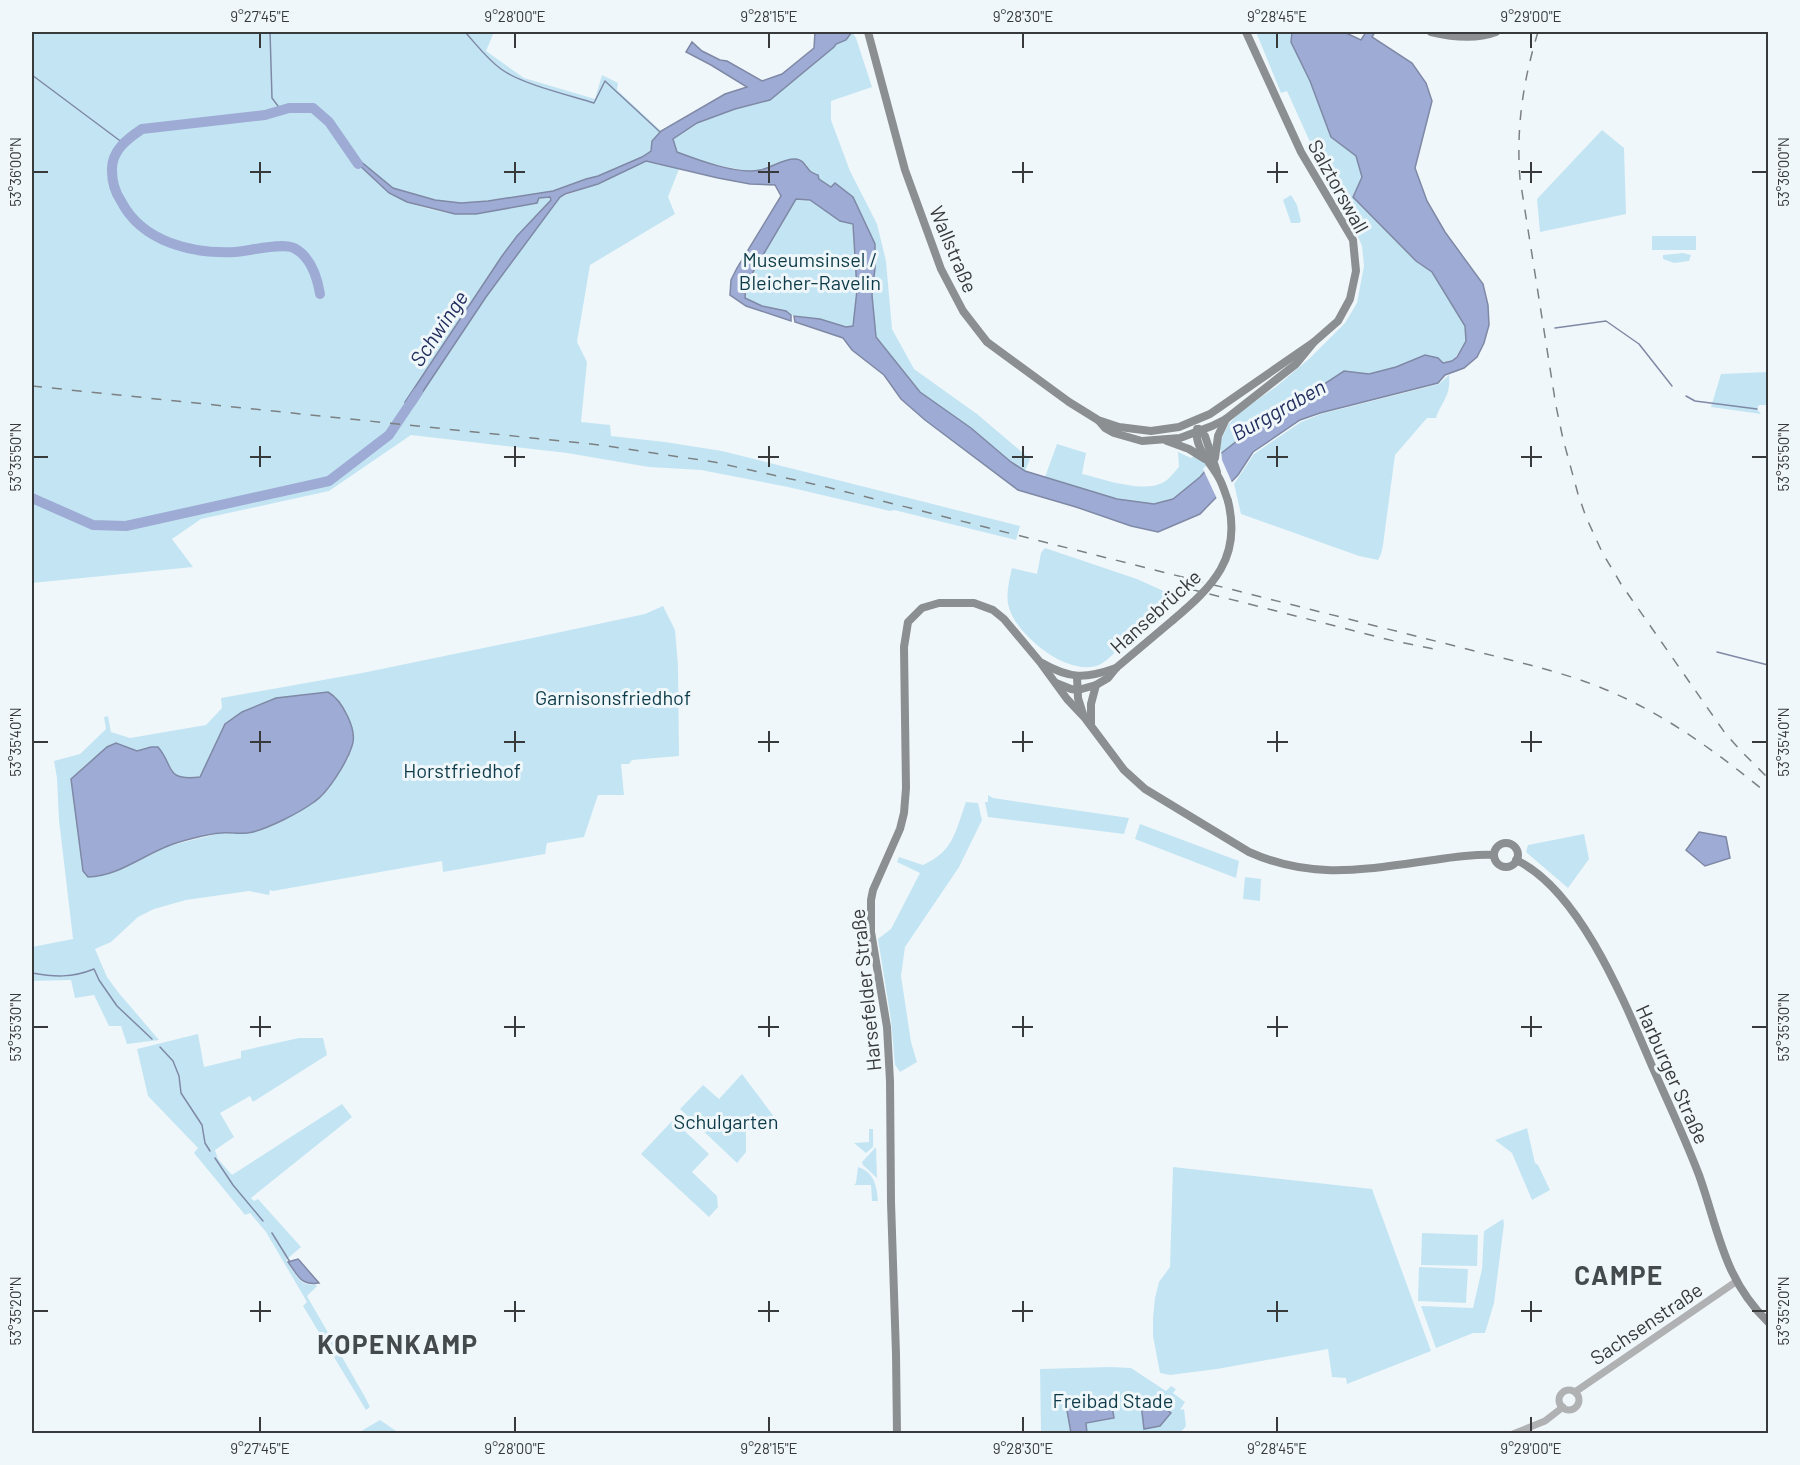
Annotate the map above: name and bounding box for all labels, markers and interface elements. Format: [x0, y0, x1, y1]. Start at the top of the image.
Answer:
text: 9°27'45"E [230, 7, 290, 25]
text: 9°28'00"E [484, 7, 546, 25]
text: 9°28'15"E [740, 7, 798, 25]
text: 9°28'30"E [993, 7, 1053, 25]
text: 9°28'45"E [1247, 7, 1307, 25]
text: 9°29'00"E [1500, 7, 1562, 25]
street label: Salztorswall [1304, 135, 1374, 237]
text: 53°36'00"N [6, 137, 24, 207]
text: 53°36'00"N [1774, 137, 1792, 207]
street label: Wallstraße [925, 202, 983, 296]
park label: Museumsinsel / Bleicher-Ravelin [739, 247, 881, 294]
water label: Schwinge [404, 285, 472, 371]
water label: Burggraben [1227, 373, 1329, 445]
text: 53°35'50"N [6, 423, 24, 491]
text: 53°35'50"N [1774, 423, 1792, 491]
street label: Hansebrücke [1105, 564, 1205, 658]
park label: Garnisonsfriedhof [535, 685, 691, 709]
text: 53°35'40"N [6, 707, 24, 777]
text: 53°35'40"N [1774, 707, 1792, 777]
park label: Horstfriedhof [403, 758, 521, 782]
street label: Harsefelder Straße [845, 908, 885, 1072]
text: 53°35'30"N [6, 993, 24, 1061]
text: 53°35'30"N [1774, 993, 1792, 1061]
street label: Harburger Straße [1632, 1001, 1714, 1147]
park label: Schulgarten [673, 1109, 779, 1133]
district label: CAMPE [1574, 1259, 1664, 1290]
text: 53°35'20"N [6, 1276, 24, 1346]
text: 53°35'20"N [1774, 1276, 1792, 1346]
street label: Sachsenstraße [1585, 1277, 1707, 1369]
district label: KOPENKAMP [317, 1328, 479, 1359]
park label: Freibad Stade [1053, 1388, 1173, 1412]
text: 9°27'45"E [230, 1439, 290, 1457]
text: 9°28'00"E [484, 1439, 546, 1457]
text: 9°28'15"E [740, 1439, 798, 1457]
text: 9°28'30"E [993, 1439, 1053, 1457]
text: 9°28'45"E [1247, 1439, 1307, 1457]
text: 9°29'00"E [1500, 1439, 1562, 1457]

